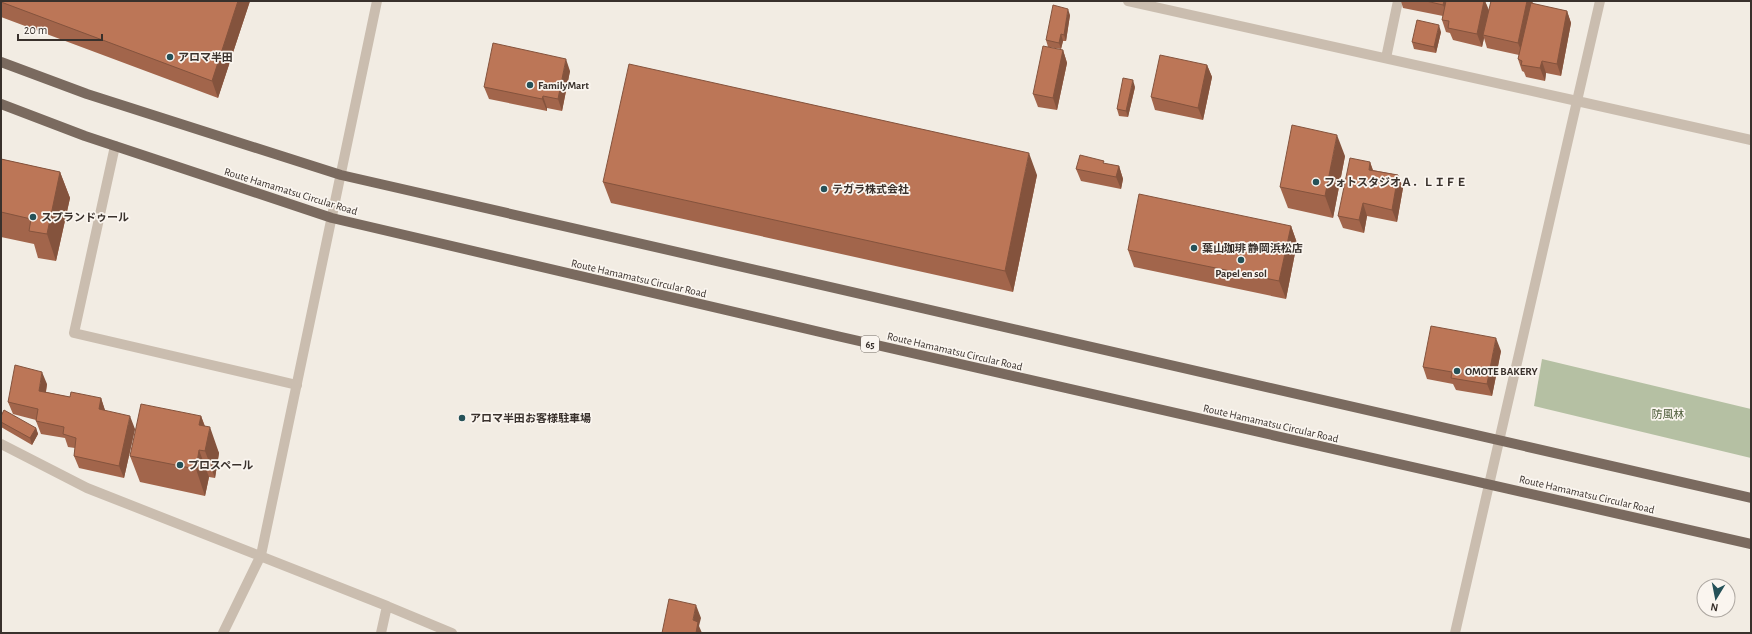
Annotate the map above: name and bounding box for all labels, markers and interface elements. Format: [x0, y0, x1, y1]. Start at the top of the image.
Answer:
scale bar [18, 16, 102, 42]
text: 20 m [24, 24, 47, 36]
marker: アロマ半田 [165, 52, 175, 62]
place label: アロマ半田 [178, 52, 233, 63]
marker: FamilyMart [525, 80, 535, 90]
place label: FamilyMart [538, 80, 589, 91]
street label: Route Hamamatsu Circular Road [223, 166, 359, 217]
marker: フォトスタジオＡ．ＬＩＦＥ [1311, 177, 1321, 187]
place label: フォトスタジオＡ．ＬＩＦＥ [1324, 177, 1467, 188]
place label: テガラ株式会社 [832, 183, 909, 195]
marker: テガラ株式会社 [819, 184, 829, 194]
marker: スプランドゥール [28, 212, 38, 222]
place label: スプランドゥール [41, 212, 129, 223]
place label: 葉山珈琲 静岡浜松店 [1202, 242, 1303, 254]
marker: 葉山珈琲 静岡浜松店 [1189, 243, 1199, 253]
marker: Papel en sol [1236, 255, 1246, 265]
street label: Route Hamamatsu Circular Road [570, 258, 708, 300]
place label: Papel en sol [1215, 268, 1267, 279]
street label: Route Hamamatsu Circular Road [886, 331, 1024, 373]
road number: 65 [861, 336, 879, 352]
marker: OMOTE BAKERY [1452, 366, 1462, 376]
place label: OMOTE BAKERY [1465, 366, 1538, 377]
street label: Route Hamamatsu Circular Road [1202, 403, 1340, 445]
park label: 防風林 [1652, 408, 1685, 420]
place label: アロマ半田お客様駐車場 [470, 412, 591, 424]
marker: アロマ半田お客様駐車場 [457, 413, 467, 423]
marker: プロスペール [175, 460, 185, 470]
place label: プロスペール [188, 460, 253, 471]
street label: Route Hamamatsu Circular Road [1518, 474, 1656, 516]
north arrow [1696, 578, 1736, 618]
text: N [1710, 601, 1719, 613]

